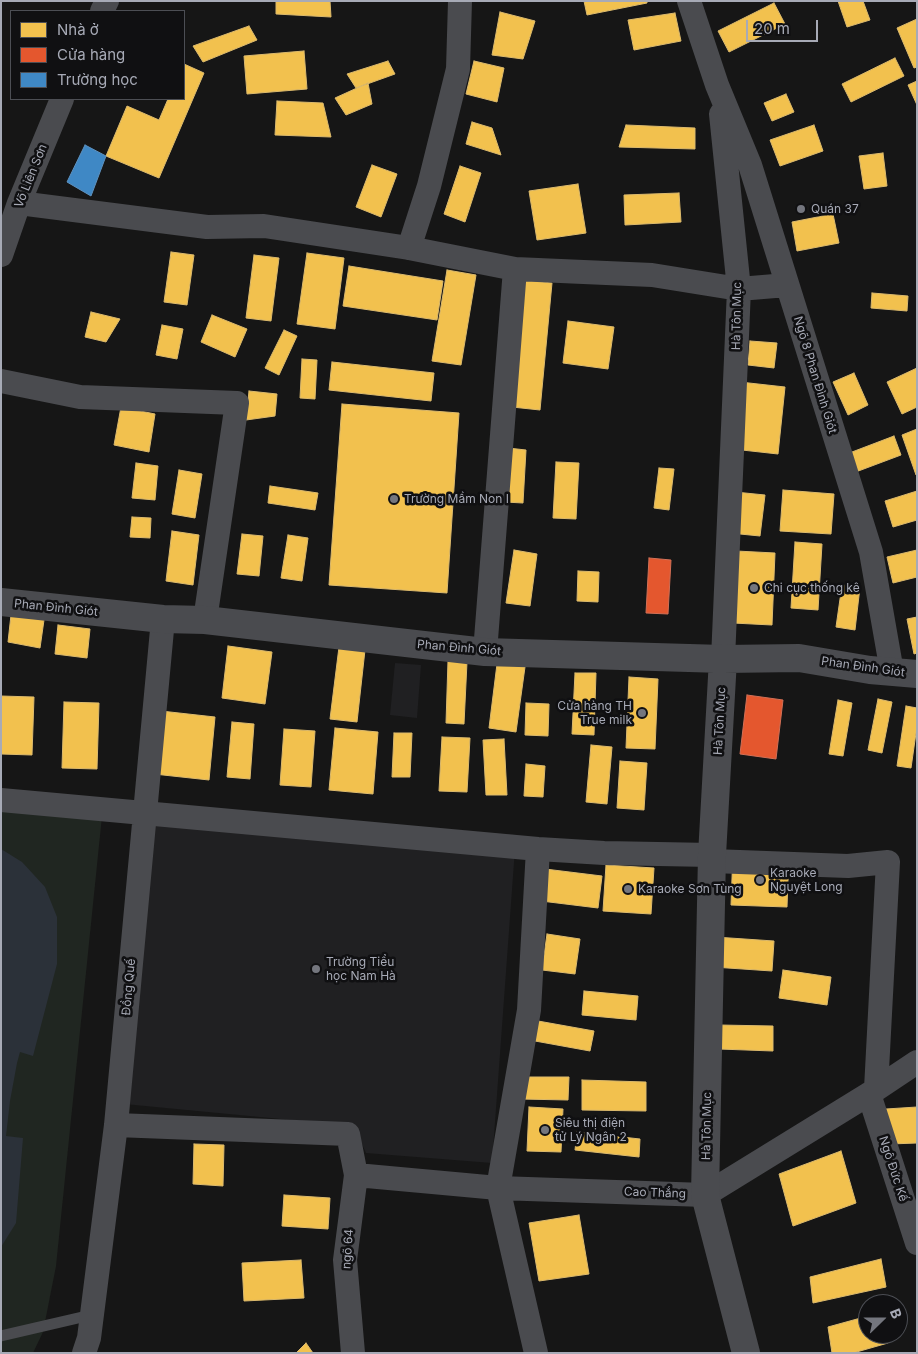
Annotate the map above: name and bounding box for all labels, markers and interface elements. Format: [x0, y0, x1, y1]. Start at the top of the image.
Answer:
legend [10, 10, 185, 100]
scale bar [748, 10, 820, 42]
text: 20 m [754, 19, 790, 38]
text: Nhà ở [57, 20, 99, 39]
text: Cửa hàng [57, 45, 125, 64]
text: Trường học [57, 70, 138, 89]
street label: Võ Liên Sơn [12, 142, 50, 210]
place label: Quán 37 [811, 202, 859, 216]
marker: Quán 37 [795, 203, 807, 215]
street label: Hà Tôn Mục [729, 282, 745, 350]
street label: Ngõ 8 Phan Đình Giót [790, 315, 840, 435]
place label: Trường Mầm Non I [404, 492, 509, 506]
marker: Trường Mầm Non I [388, 493, 400, 505]
place label: Chi cục thống kê [764, 581, 860, 595]
marker: Chi cục thống kê [748, 582, 760, 594]
street label: Phan Đình Giót [13, 596, 99, 620]
street label: Phan Đình Giót [416, 637, 502, 659]
street label: Phan Đình Giót [820, 654, 906, 680]
street label: Hà Tôn Mục [711, 687, 729, 755]
place label: Cửa hàng TH True milk [557, 699, 632, 727]
marker: Cửa hàng TH True milk [636, 707, 648, 719]
place label: Karaoke Nguyệt Long [770, 866, 843, 894]
marker: Karaoke Nguyệt Long [754, 874, 766, 886]
place label: Karaoke Sơn Tùng [638, 882, 742, 896]
marker: Karaoke Sơn Tùng [622, 883, 634, 895]
place label: Trường Tiểu học Nam Hà [326, 955, 396, 983]
street label: Đồng Quế [119, 958, 139, 1016]
marker: Trường Tiểu học Nam Hà [310, 963, 322, 975]
street label: Hà Tôn Mục [699, 1092, 715, 1160]
place label: Siêu thị điện tử Lý Ngân 2 [555, 1116, 627, 1144]
marker: Siêu thị điện tử Lý Ngân 2 [539, 1124, 551, 1136]
street label: Ngô Đức Kế [876, 1134, 910, 1204]
street label: Cao Thắng [624, 1185, 686, 1201]
street label: ngõ 64 [339, 1228, 357, 1270]
north arrow [858, 1294, 908, 1344]
text: B [887, 1306, 906, 1321]

